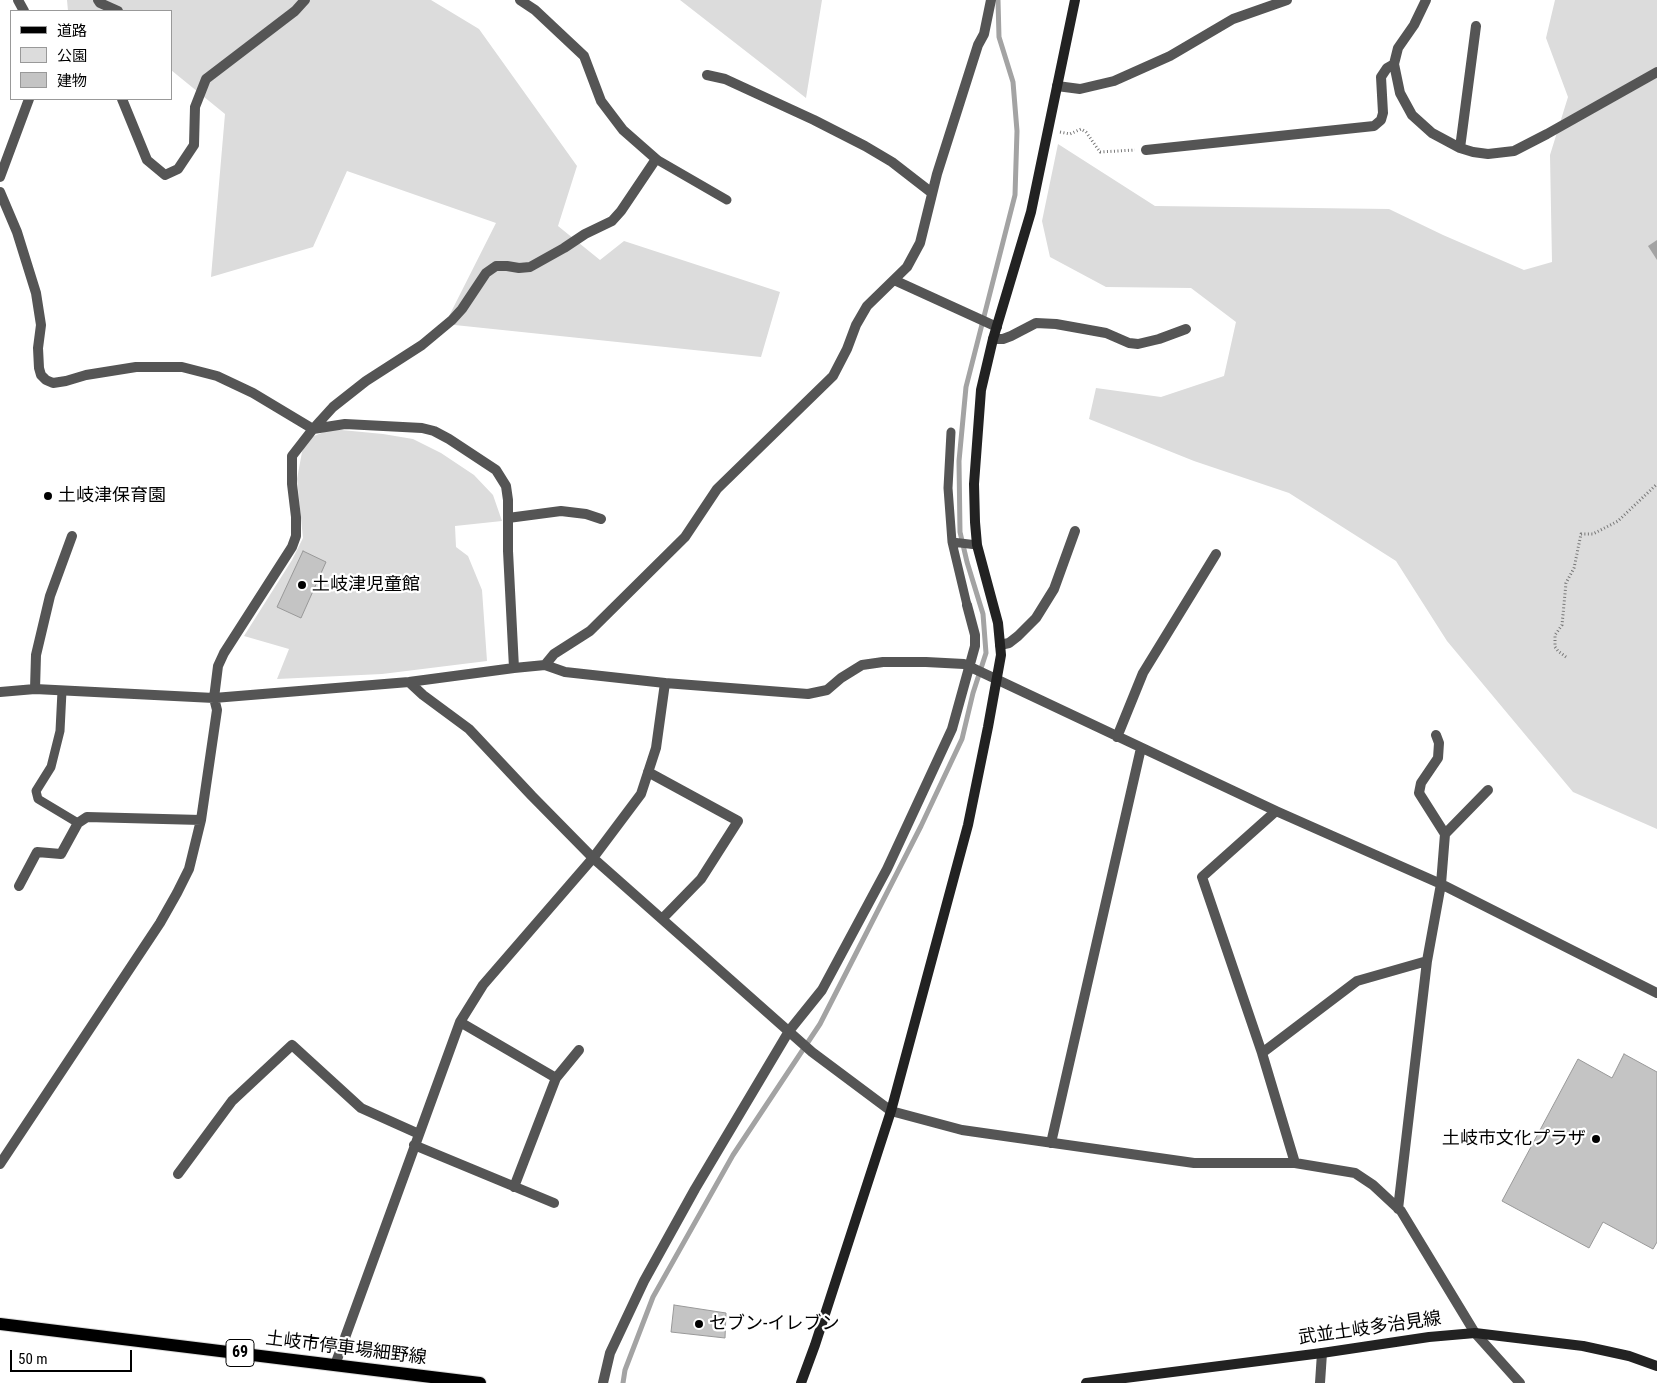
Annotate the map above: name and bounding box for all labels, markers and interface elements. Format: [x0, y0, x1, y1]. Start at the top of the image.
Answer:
legend [10, 10, 172, 100]
text: 道路 [57, 22, 87, 40]
text: 公園 [57, 47, 87, 65]
text: 建物 [57, 72, 87, 90]
place label: 土岐津保育園 [58, 485, 166, 507]
marker: 土岐津保育園 [42, 490, 54, 502]
place label: 土岐津児童館 [312, 574, 420, 596]
marker: 土岐津児童館 [296, 579, 308, 591]
place label: 土岐市文化プラザ [1442, 1128, 1586, 1150]
marker: 土岐市文化プラザ [1590, 1133, 1602, 1145]
street label: 武並土岐多治見線 [1297, 1308, 1443, 1350]
place label: セブン-イレブン [709, 1313, 839, 1335]
marker: セブン-イレブン [693, 1318, 705, 1330]
street label: 土岐市停車場細野線 [264, 1328, 428, 1370]
scale bar [12, 1340, 135, 1372]
road number: 69 [226, 1340, 254, 1366]
text: 50 m [18, 1350, 48, 1368]

